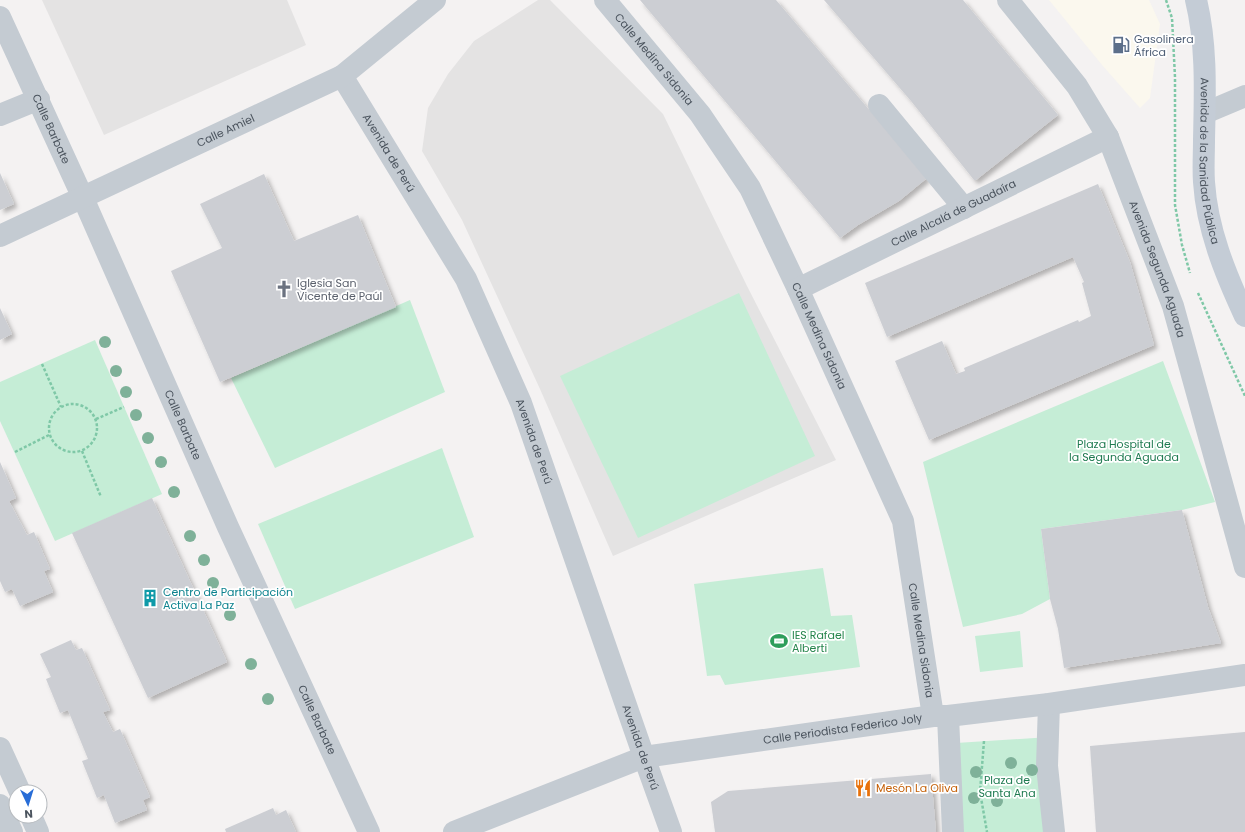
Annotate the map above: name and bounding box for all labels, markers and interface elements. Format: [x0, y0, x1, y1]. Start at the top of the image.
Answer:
street label: Calle Medina Sidonia [611, 10, 698, 109]
place label: Gasolinera África [1134, 31, 1194, 60]
fuel station icon: Gasolinera África [1111, 35, 1131, 55]
street label: Avenida de la Sanidad Pública [1196, 77, 1224, 246]
street label: Calle Barbate [28, 91, 74, 166]
street label: Calle Amiel [194, 110, 257, 151]
street label: Avenida de Perú [359, 110, 419, 195]
street label: Calle Alcalá de Guadaíra [888, 175, 1019, 250]
street label: Avenida Segunda Aguada [1125, 198, 1189, 339]
place label: Iglesia San Vicente de Paúl [297, 275, 382, 304]
church icon: Iglesia San Vicente de Paúl [274, 279, 294, 299]
street label: Calle Medina Sidonia [788, 280, 850, 392]
street label: Calle Barbate [160, 387, 206, 463]
street label: Avenida de Perú [512, 396, 557, 486]
park label: Plaza Hospital de la Segunda Aguada [1069, 436, 1179, 465]
street label: Calle Medina Sidonia [905, 582, 938, 699]
place label: Centro de Participación Activa La Paz [163, 584, 293, 613]
building icon: Centro de Participación Activa La Paz [140, 588, 160, 608]
place label: IES Rafael Alberti [792, 627, 844, 656]
sports icon: IES Rafael Alberti [769, 631, 789, 651]
street label: Calle Barbate [294, 682, 340, 757]
street label: Avenida de Perú [618, 702, 663, 792]
street label: Calle Periodista Federico Joly [762, 710, 924, 748]
park label: Plaza de Santa Ana [978, 772, 1036, 801]
restaurant icon: Mesón La Oliva [853, 778, 873, 798]
place label: Mesón La Oliva [876, 780, 958, 796]
north arrow [8, 784, 48, 824]
text: N [24, 806, 33, 822]

